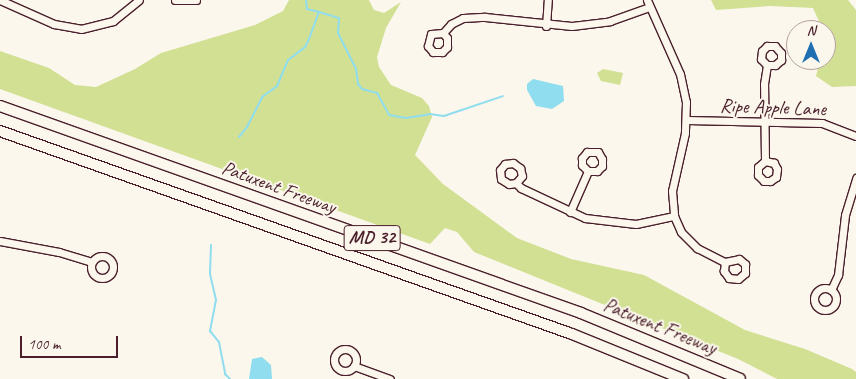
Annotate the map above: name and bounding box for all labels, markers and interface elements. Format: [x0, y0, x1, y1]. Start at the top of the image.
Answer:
north arrow [786, 20, 836, 70]
text: N [807, 22, 815, 39]
street label: Ripe Apple Lane [720, 93, 826, 121]
street label: Patuxent Freeway [219, 155, 339, 219]
road number: MD 32 [343, 222, 401, 254]
street label: Patuxent Freeway [600, 292, 720, 360]
scale bar [22, 326, 120, 358]
text: 100 m [28, 335, 60, 354]

